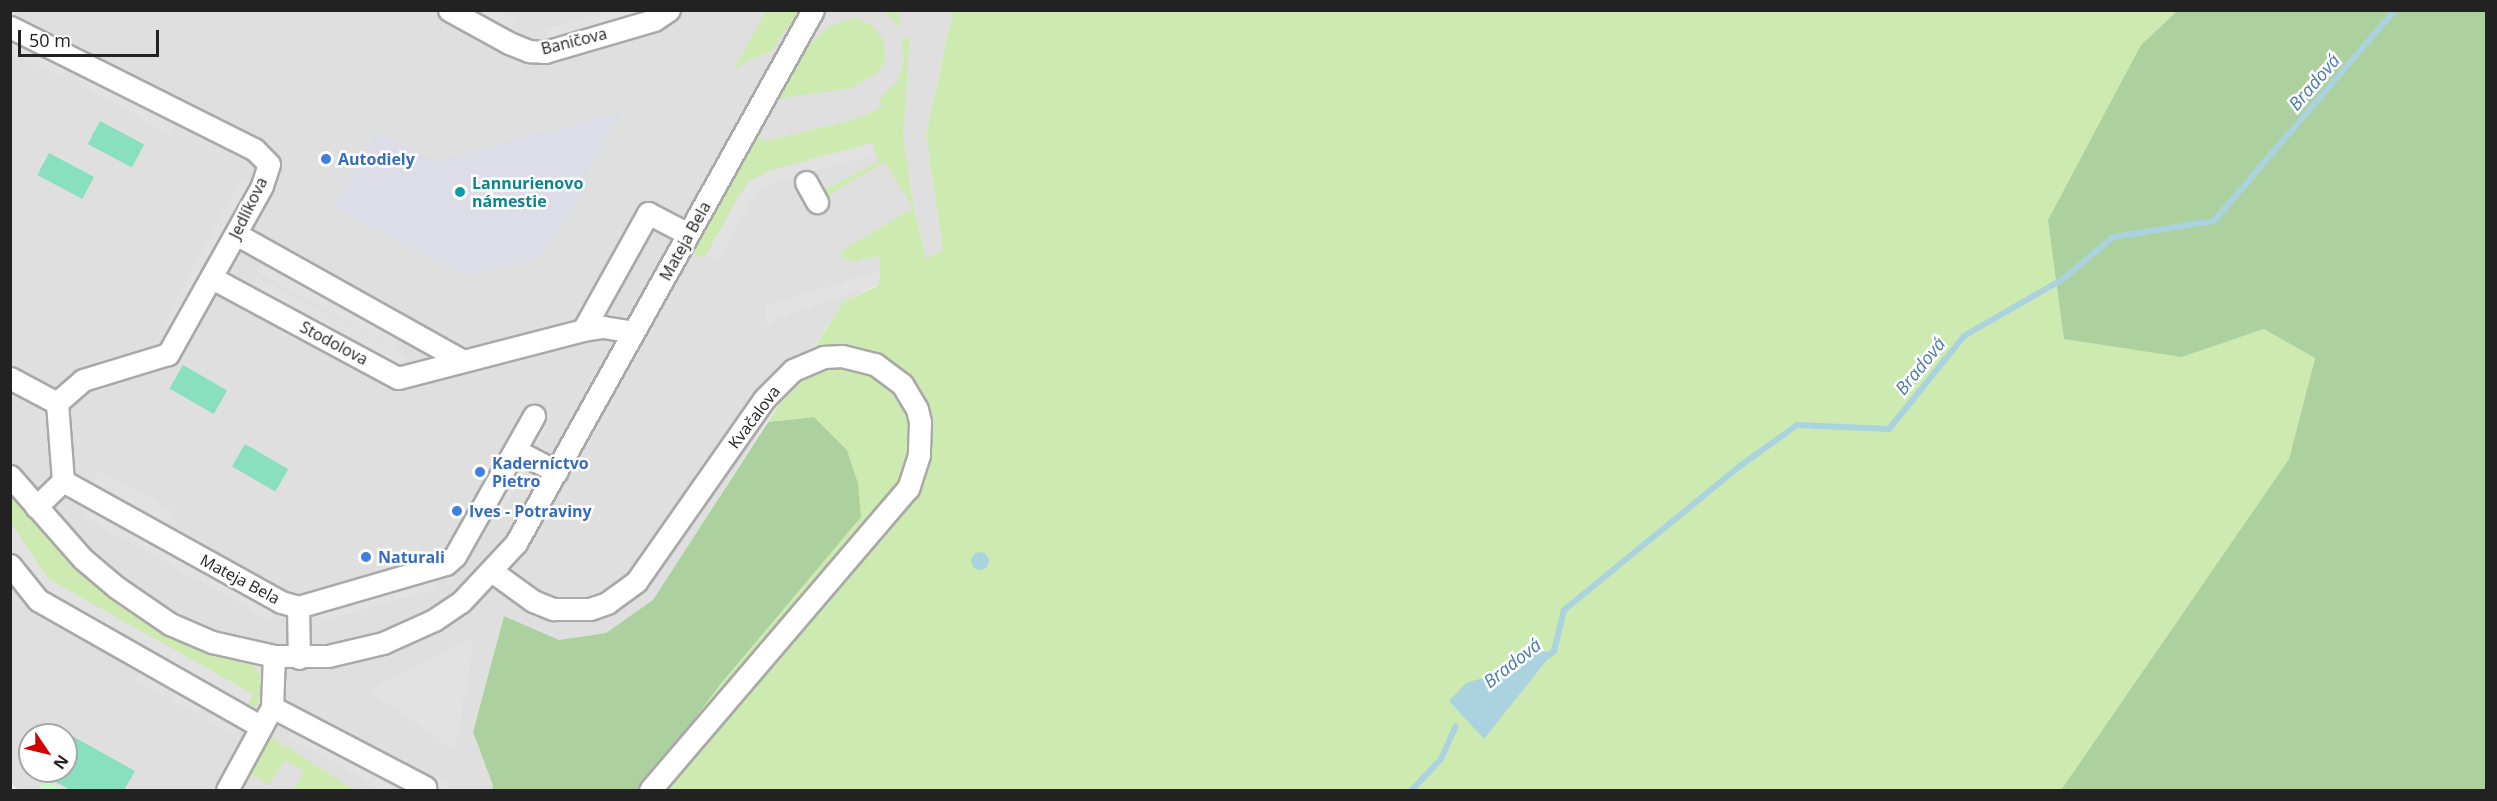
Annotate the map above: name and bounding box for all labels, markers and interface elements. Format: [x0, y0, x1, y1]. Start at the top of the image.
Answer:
scale bar [21, 18, 162, 56]
street label: Baničova [539, 24, 609, 58]
text: 50 m [29, 28, 71, 52]
water label: Bradová [2284, 50, 2344, 114]
place label: Autodiely [338, 149, 415, 169]
marker: Autodiely [319, 152, 333, 166]
place label: Lannurienovo námestie [472, 173, 583, 211]
street label: Jedlíkova [225, 174, 271, 242]
marker: Lannurienovo námestie [453, 185, 467, 199]
street label: Mateja Bela [655, 198, 715, 284]
street label: Stodolova [297, 317, 371, 369]
water label: Bradová [1890, 333, 1950, 399]
street label: Kvačalova [724, 382, 784, 452]
place label: Kaderníctvo Pietro [492, 453, 589, 491]
marker: Kaderníctvo Pietro [473, 465, 487, 479]
place label: Ives - Potraviny [469, 501, 592, 521]
marker: Ives - Potraviny [450, 504, 464, 518]
place label: Naturali [378, 547, 445, 567]
street label: Mateja Bela [197, 550, 283, 608]
marker: Naturali [359, 550, 373, 564]
water label: Bradová [1479, 634, 1545, 692]
north arrow [18, 723, 78, 783]
text: N [48, 751, 74, 774]

